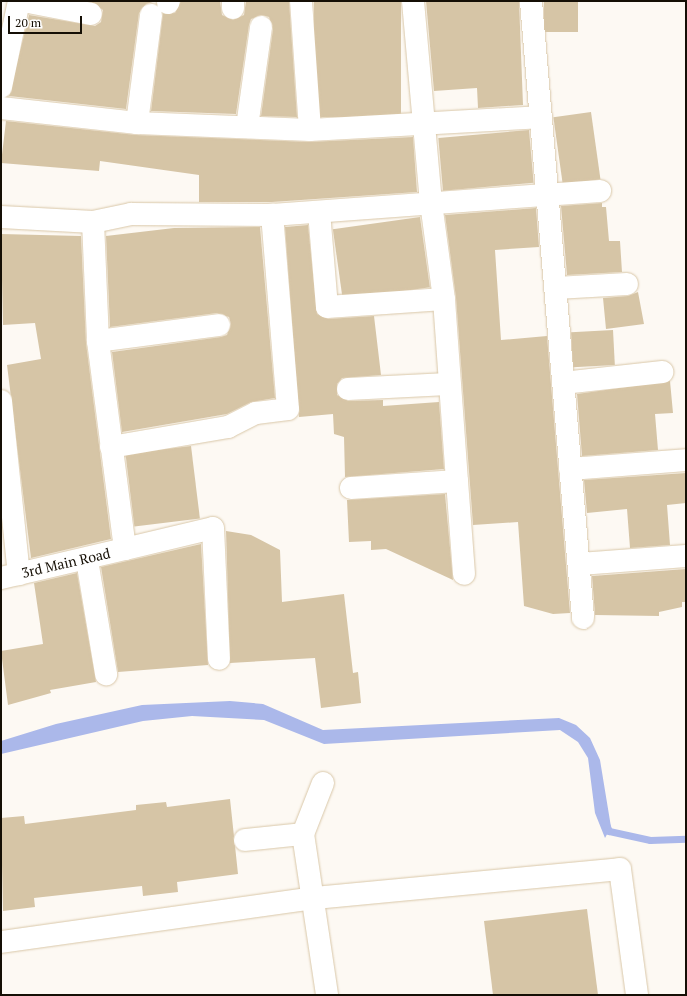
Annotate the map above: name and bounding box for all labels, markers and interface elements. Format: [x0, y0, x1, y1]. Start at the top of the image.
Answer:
scale bar [10, 8, 84, 34]
text: 20 m [15, 15, 41, 30]
street label: 3rd Main Road [20, 545, 112, 581]

